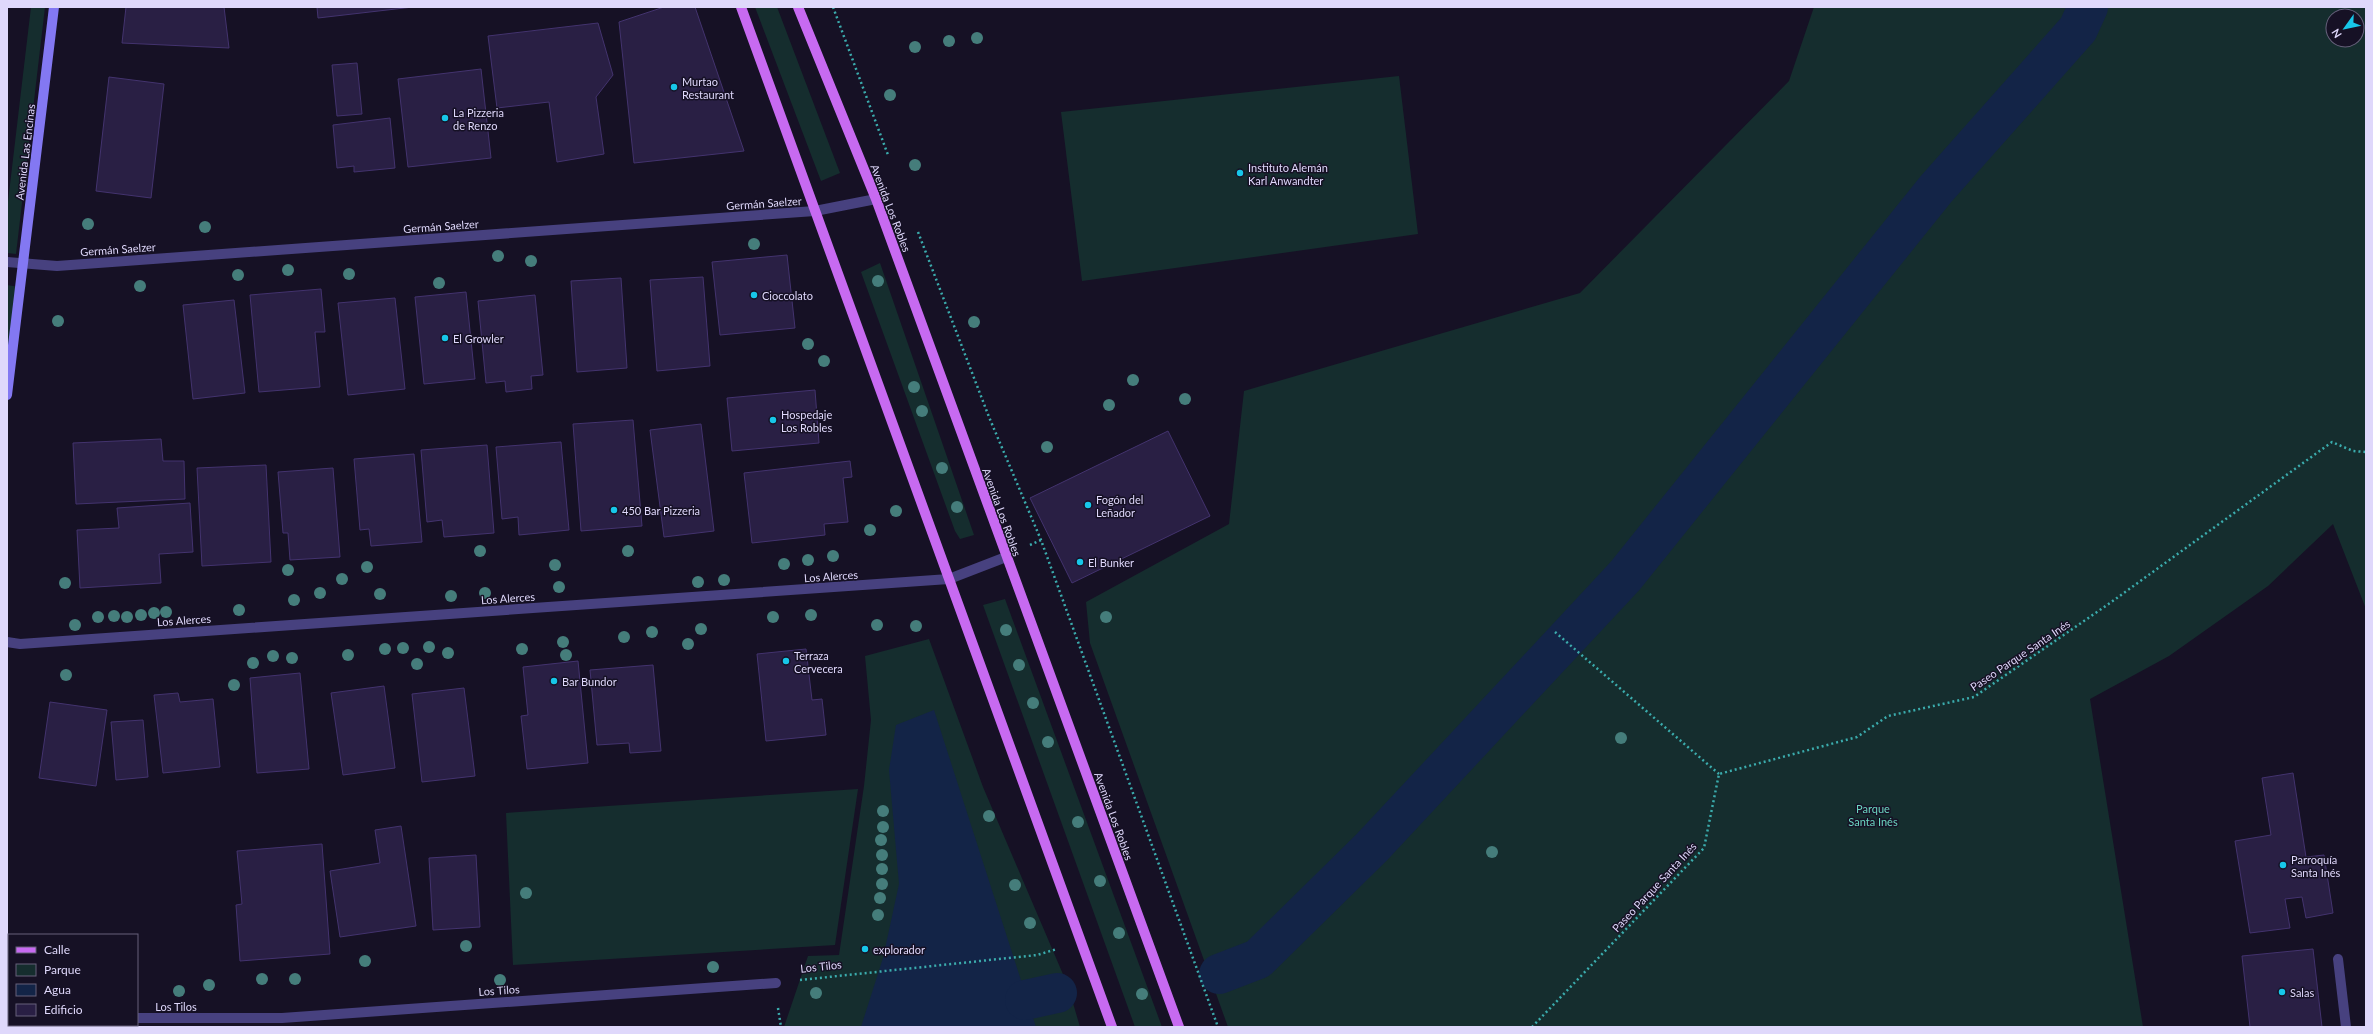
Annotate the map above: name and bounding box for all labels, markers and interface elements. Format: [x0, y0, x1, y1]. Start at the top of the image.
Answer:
north arrow [2325, 8, 2365, 48]
text: N [2328, 27, 2344, 41]
place label: Murtao Restaurant [682, 75, 734, 101]
marker: Murtao Restaurant [669, 82, 679, 92]
street label: Avenida Las Encinas [13, 103, 37, 201]
place label: La Pizzeria de Renzo [453, 106, 504, 132]
marker: La Pizzeria de Renzo [440, 113, 450, 123]
place label: Instituto Alemán Karl Anwandter [1248, 161, 1328, 187]
street label: Avenida Los Robles [868, 162, 914, 254]
marker: Instituto Alemán Karl Anwandter [1235, 168, 1245, 178]
street label: Germán Saelzer [726, 194, 802, 212]
street label: Germán Saelzer [403, 217, 479, 235]
street label: Germán Saelzer [80, 240, 156, 258]
place label: Cioccolato [762, 289, 813, 302]
marker: Cioccolato [749, 290, 759, 300]
place label: El Growler [453, 332, 504, 345]
marker: El Growler [440, 333, 450, 343]
place label: Hospedaje Los Robles [781, 408, 832, 434]
marker: Hospedaje Los Robles [768, 415, 778, 425]
street label: Avenida Los Robles [980, 466, 1024, 558]
place label: Fogón del Leñador [1096, 493, 1143, 519]
marker: Fogón del Leñador [1083, 500, 1093, 510]
place label: 450 Bar Pizzeria [622, 504, 700, 517]
marker: 450 Bar Pizzeria [609, 505, 619, 515]
place label: El Bunker [1088, 556, 1134, 569]
marker: El Bunker [1075, 557, 1085, 567]
street label: Los Alerces [804, 568, 859, 584]
street label: Los Alerces [481, 590, 536, 606]
street label: Los Alerces [157, 612, 212, 628]
street label: Paseo Parque Santa Inés [1968, 617, 2073, 693]
place label: Terraza Cervecera [794, 649, 843, 675]
marker: Terraza Cervecera [781, 656, 791, 666]
place label: Bar Bundor [562, 675, 617, 688]
marker: Bar Bundor [549, 676, 559, 686]
street label: Avenida Los Robles [1092, 770, 1136, 862]
park label: Parque Santa Inés [1848, 802, 1898, 828]
street label: Paseo Parque Santa Inés [1609, 839, 1699, 934]
place label: Parroquía Santa Inés [2291, 853, 2341, 879]
marker: Parroquía Santa Inés [2278, 860, 2288, 870]
legend [8, 934, 138, 1026]
text: Calle [44, 942, 70, 957]
place label: explorador [873, 943, 925, 956]
marker: explorador [860, 944, 870, 954]
street label: Los Tilos [800, 957, 843, 975]
text: Parque [44, 962, 81, 977]
text: Agua [44, 982, 71, 997]
street label: Los Tilos [478, 982, 520, 998]
place label: Salas [2290, 986, 2314, 999]
marker: Salas [2277, 987, 2287, 997]
street label: Los Tilos [155, 1000, 197, 1013]
text: Edificio [44, 1002, 83, 1017]

